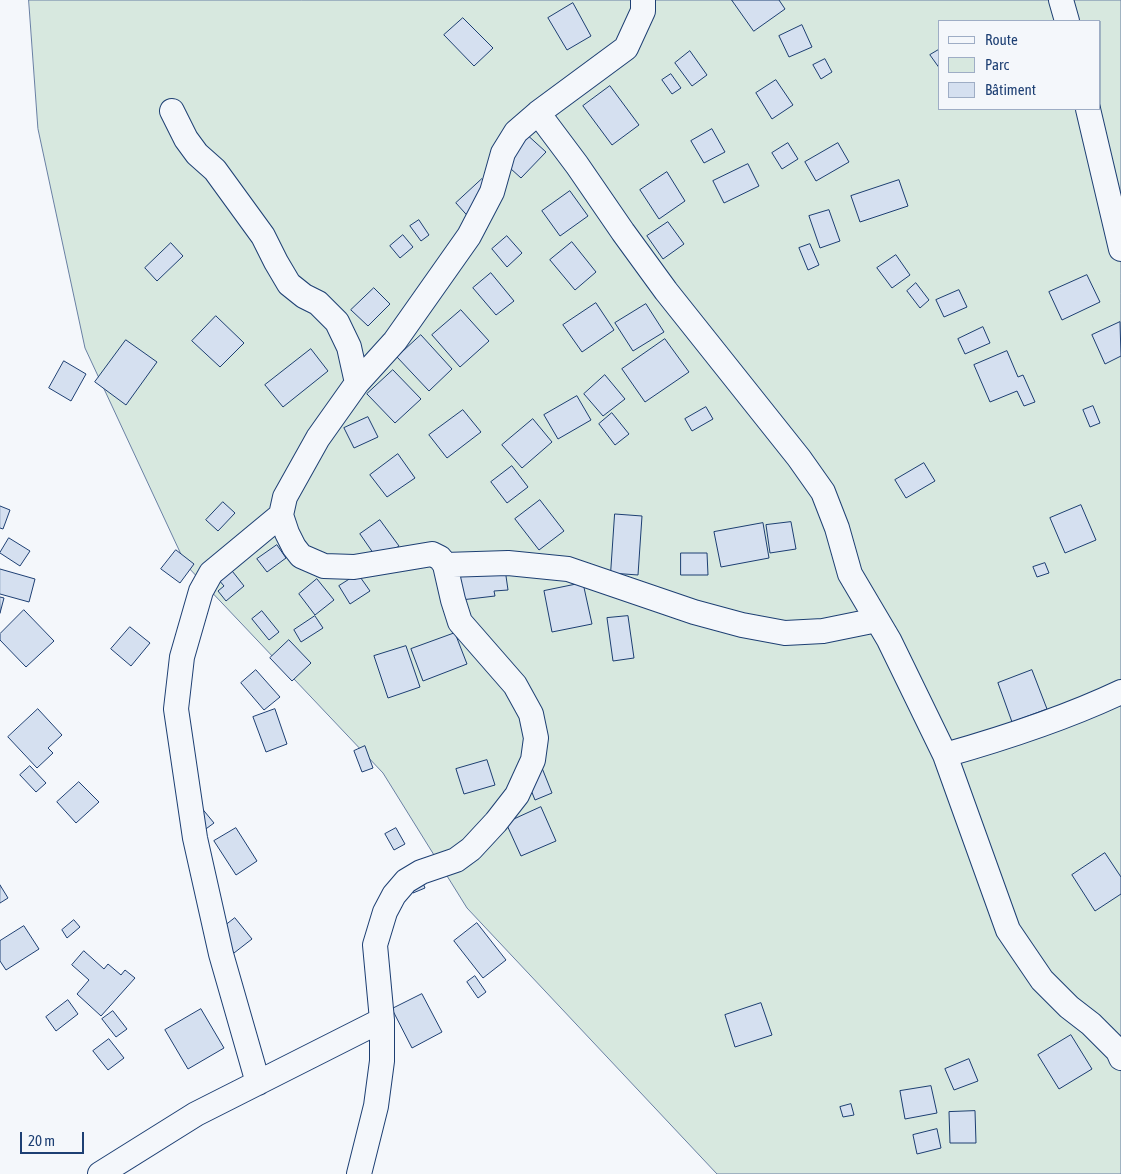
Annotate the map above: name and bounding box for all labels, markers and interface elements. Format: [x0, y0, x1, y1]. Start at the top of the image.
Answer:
legend [938, 20, 1101, 110]
text: Route [985, 31, 1018, 48]
text: Parc [985, 56, 1009, 73]
text: Bâtiment [985, 81, 1036, 98]
scale bar [22, 1122, 86, 1154]
text: 20 m [28, 1132, 55, 1149]

